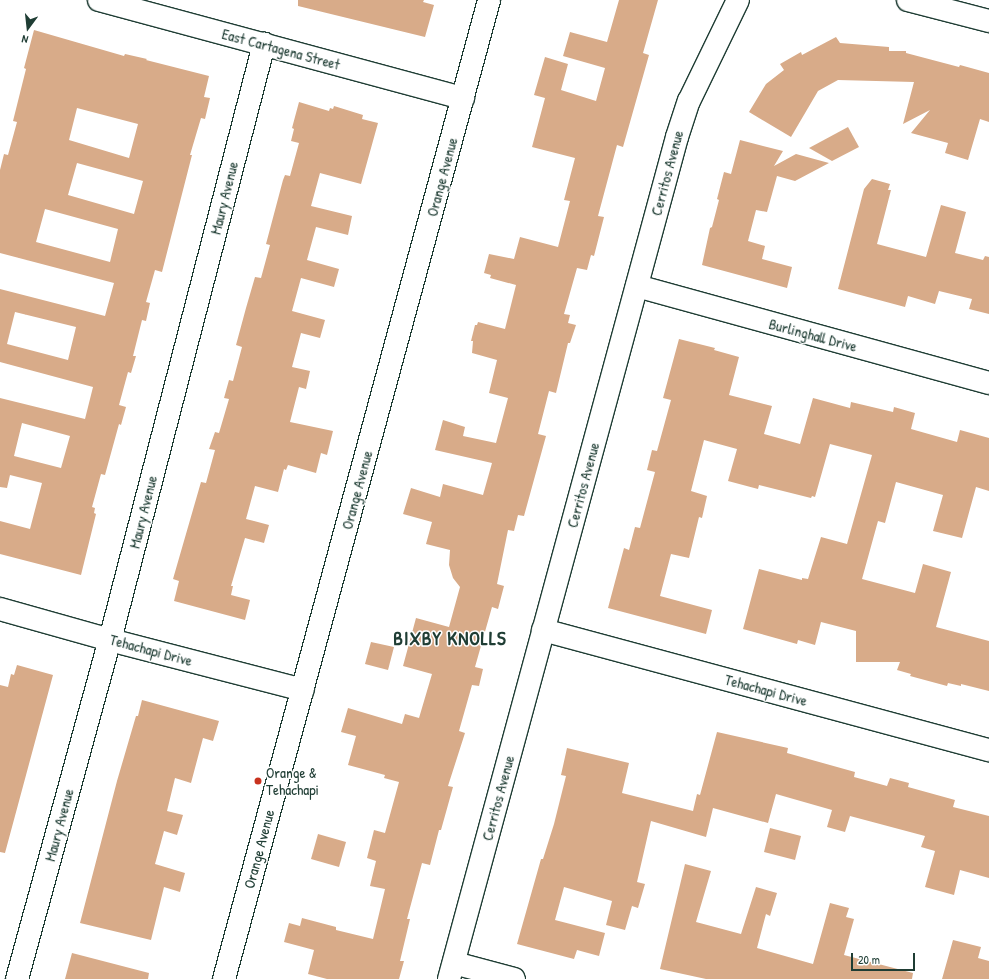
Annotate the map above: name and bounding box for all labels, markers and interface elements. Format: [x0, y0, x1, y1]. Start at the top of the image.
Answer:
north arrow [8, 8, 48, 48]
street label: East Cartagena Street [220, 25, 342, 73]
text: N [20, 32, 30, 47]
street label: Cerritos Avenue [647, 128, 687, 218]
street label: Orange Avenue [423, 136, 461, 218]
street label: Maury Avenue [206, 160, 242, 236]
street label: Burlinghall Drive [767, 315, 859, 355]
street label: Cerritos Avenue [563, 440, 603, 530]
street label: Orange Avenue [338, 449, 376, 531]
street label: Maury Avenue [125, 474, 161, 550]
district label: BIXBY KNOLLS [393, 628, 507, 650]
street label: Tehachapi Drive [108, 630, 194, 670]
street label: Tehachapi Drive [723, 670, 809, 710]
street label: Cerritos Avenue [478, 753, 518, 843]
place label: Orange & Tehachapi [266, 763, 319, 798]
marker: Orange & Tehachapi [253, 776, 263, 786]
street label: Maury Avenue [41, 787, 77, 863]
street label: Orange Avenue [240, 808, 278, 890]
scale bar [853, 945, 917, 971]
text: 20 m [858, 951, 880, 968]

